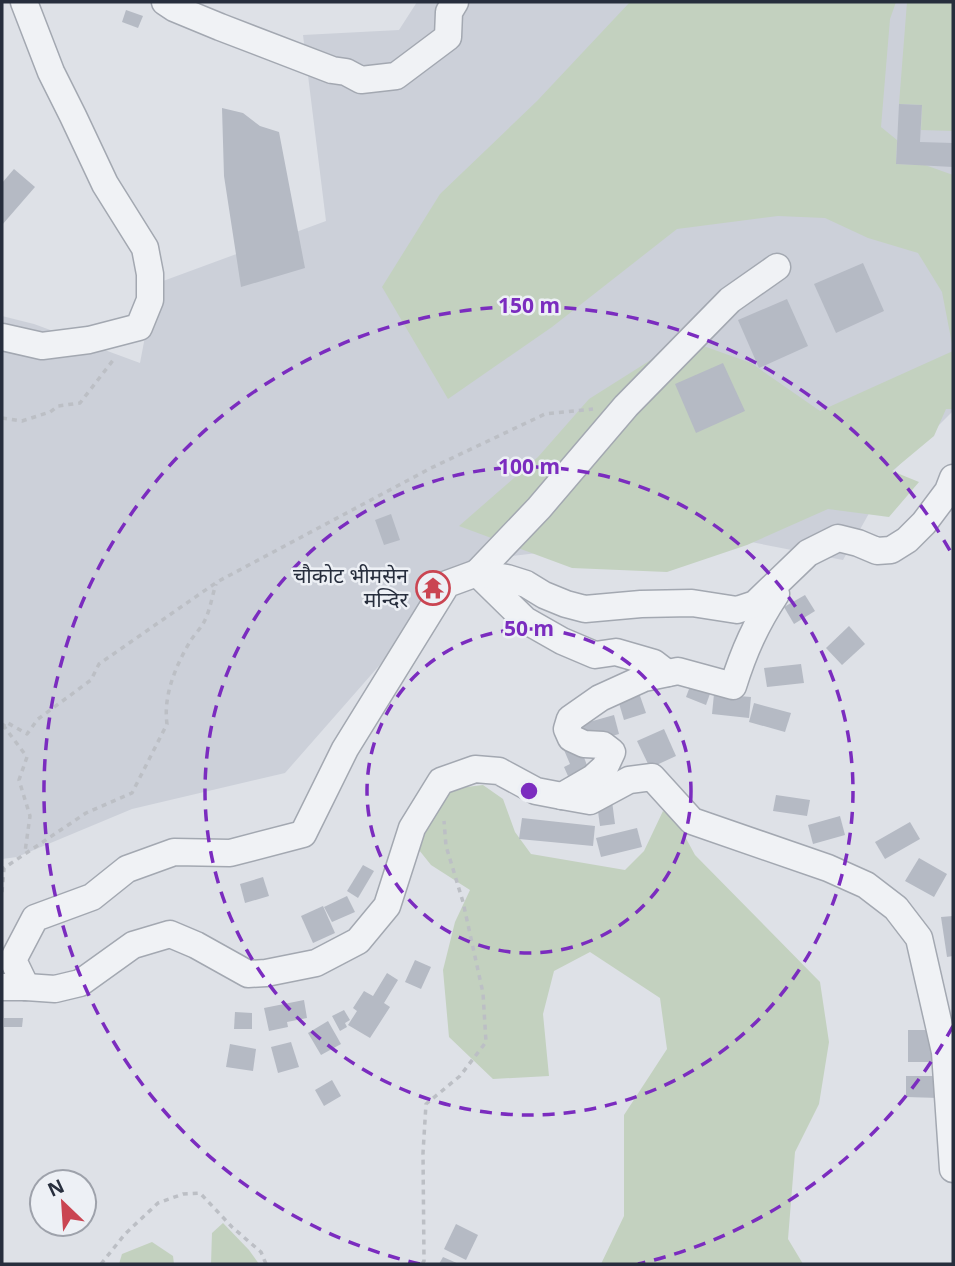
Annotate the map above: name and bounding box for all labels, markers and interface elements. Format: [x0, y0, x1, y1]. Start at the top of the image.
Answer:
text: 150 m [498, 291, 560, 319]
text: 100 m [498, 452, 560, 480]
place label: चौकोट भीमसेन मन्दिर [293, 561, 408, 613]
temple icon: चौकोट भीमसेन मन्दिर [414, 569, 452, 607]
text: 50 m [504, 614, 554, 642]
centre of rings [517, 779, 541, 803]
north arrow [28, 1168, 98, 1238]
text: N [43, 1173, 68, 1203]

